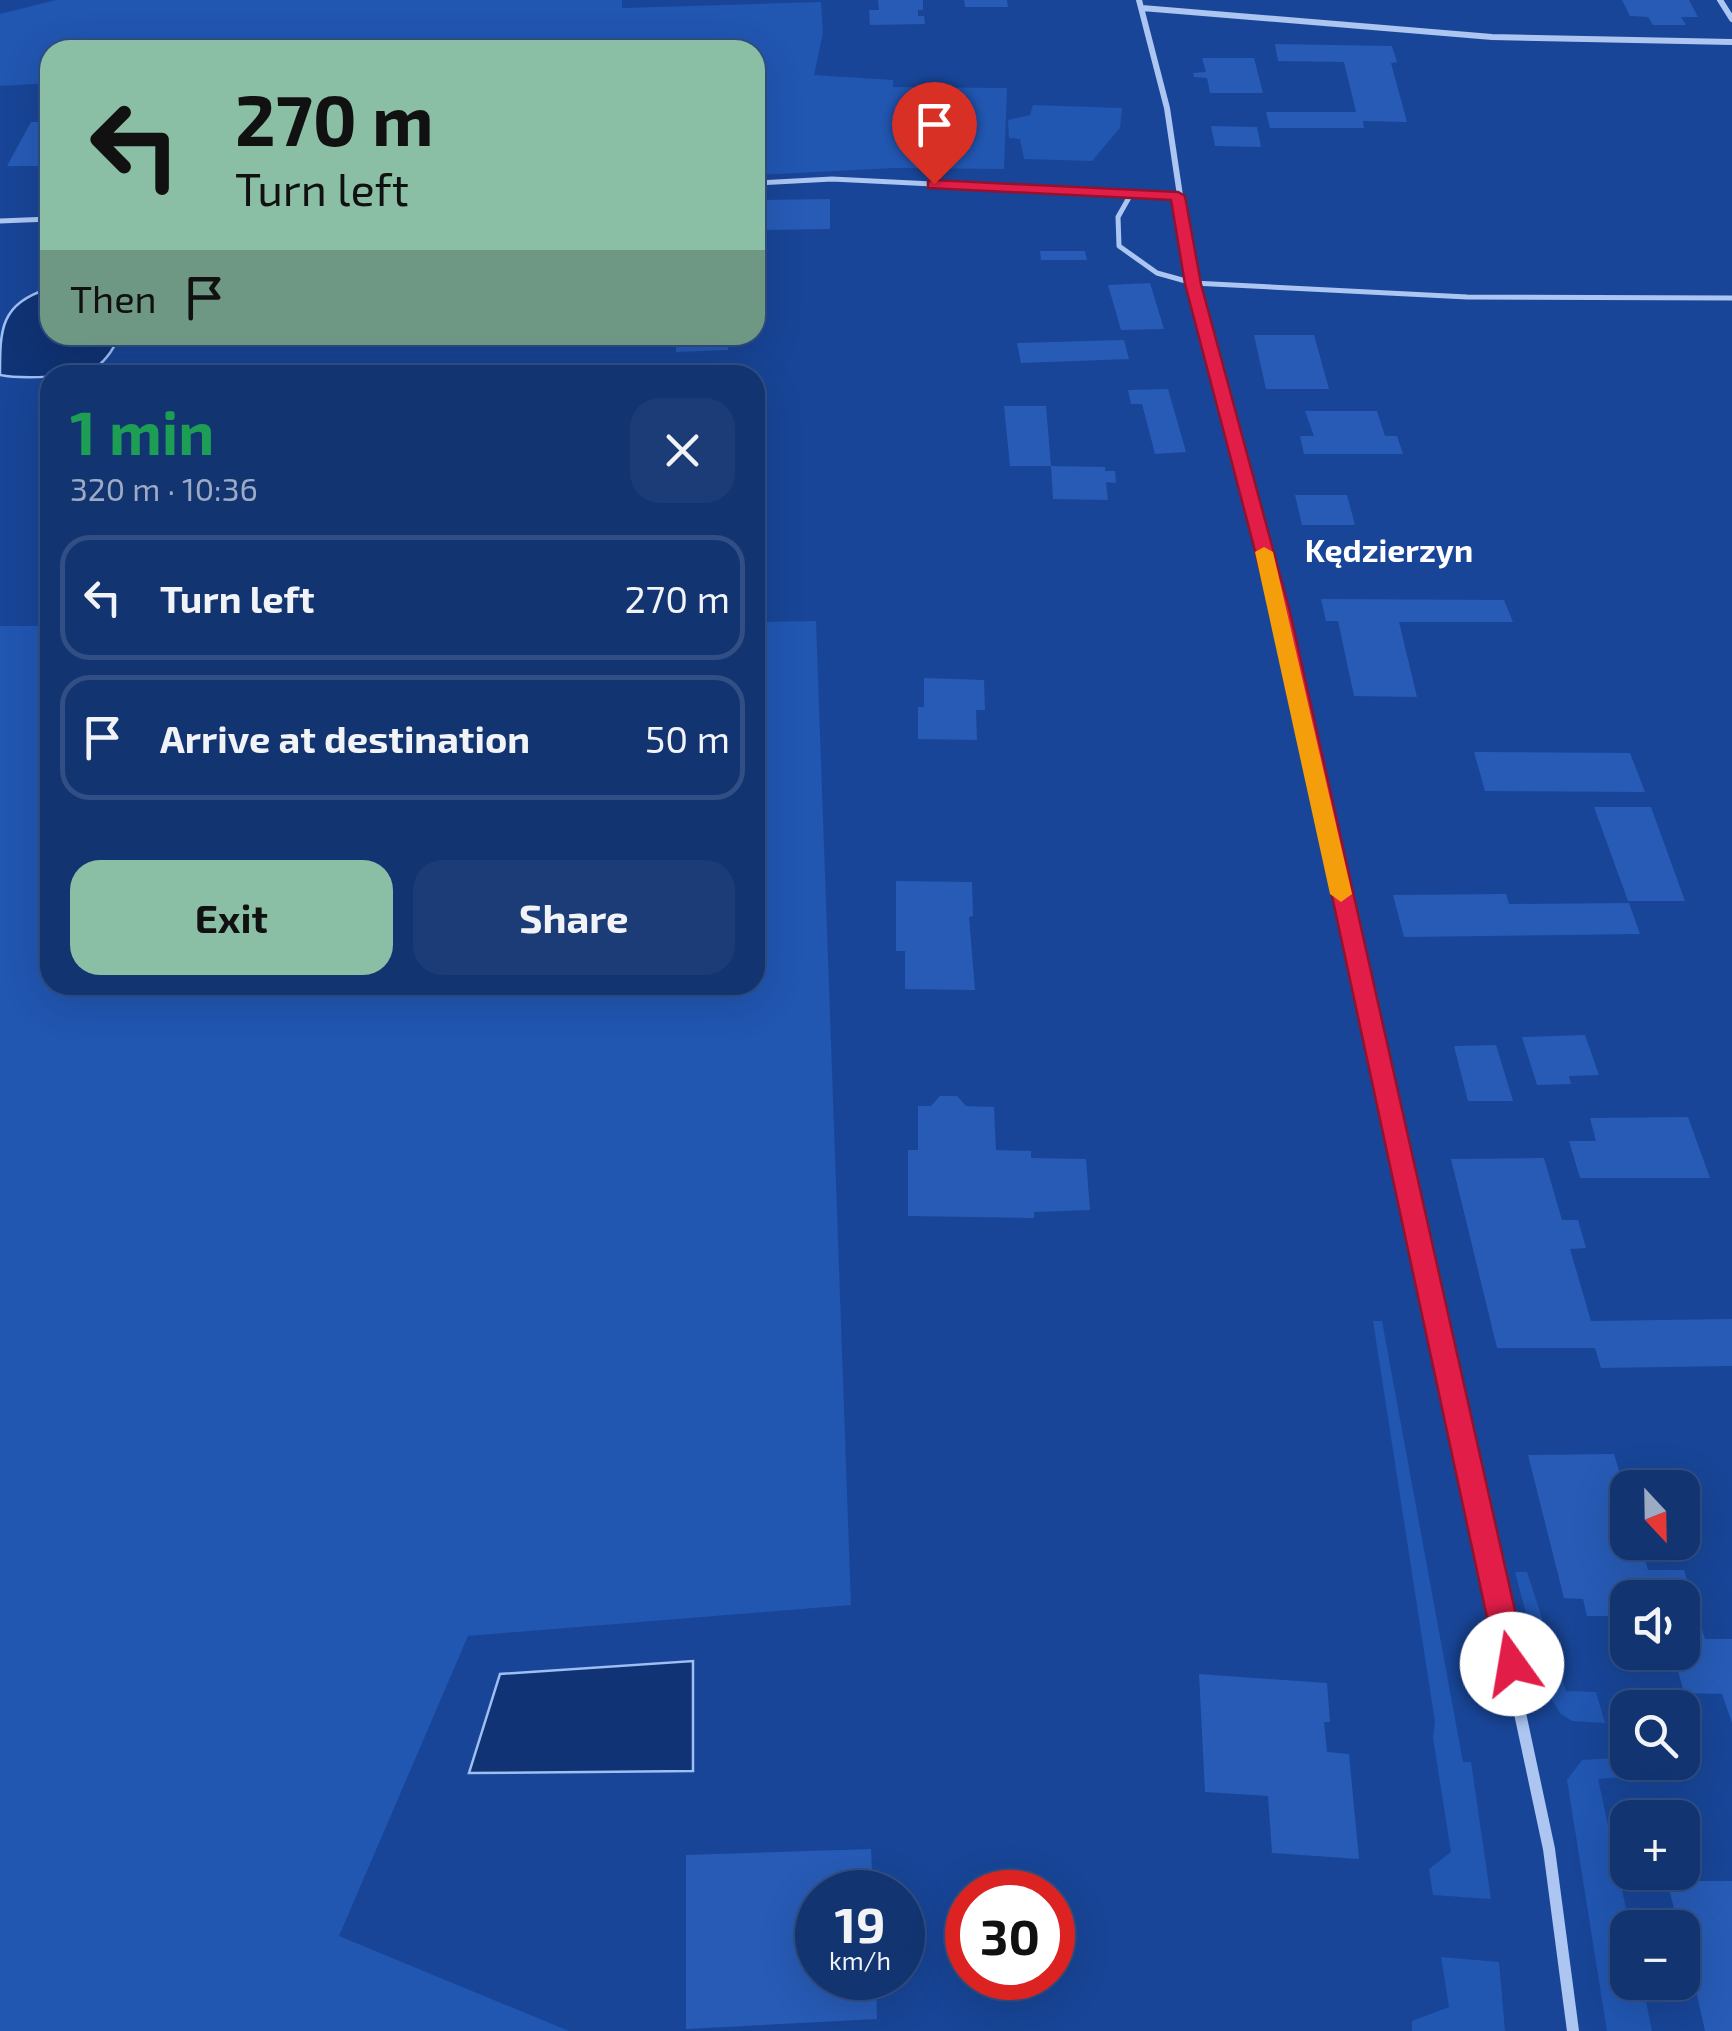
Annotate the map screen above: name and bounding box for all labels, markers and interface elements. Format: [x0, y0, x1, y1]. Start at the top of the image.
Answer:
text: 270 m [235, 76, 434, 160]
icon: left [70, 80, 200, 210]
pin [892, 82, 977, 185]
icon: arrive [907, 97, 962, 152]
text: Turn left [235, 161, 409, 215]
icon: arrive [177, 270, 232, 325]
text: Then [70, 275, 157, 321]
text: 1 min [70, 395, 214, 467]
button: close [630, 398, 735, 503]
text: 320 m · 10:36 [70, 469, 258, 507]
district label: Kędzierzyn [1305, 530, 1473, 569]
icon: left [75, 570, 130, 625]
text: Turn left [160, 575, 315, 621]
text: 270 m [625, 575, 730, 621]
icon: arrive [75, 710, 130, 765]
text: Arrive at destination [160, 715, 530, 761]
text: 50 m [645, 715, 730, 761]
button: Exit [70, 860, 393, 975]
button: Share [413, 860, 735, 975]
north arrow [1610, 1470, 1700, 1560]
map controls [1610, 1470, 1700, 2000]
button: sound [1610, 1580, 1700, 1670]
position arrow [1460, 1612, 1564, 1716]
button: search [1610, 1690, 1700, 1780]
button: + [1610, 1800, 1700, 1890]
speed limit sign: 30 [945, 1870, 1075, 2000]
text: 19 [834, 1893, 886, 1953]
button: − [1610, 1910, 1700, 2000]
text: km/h [829, 1945, 891, 1975]

